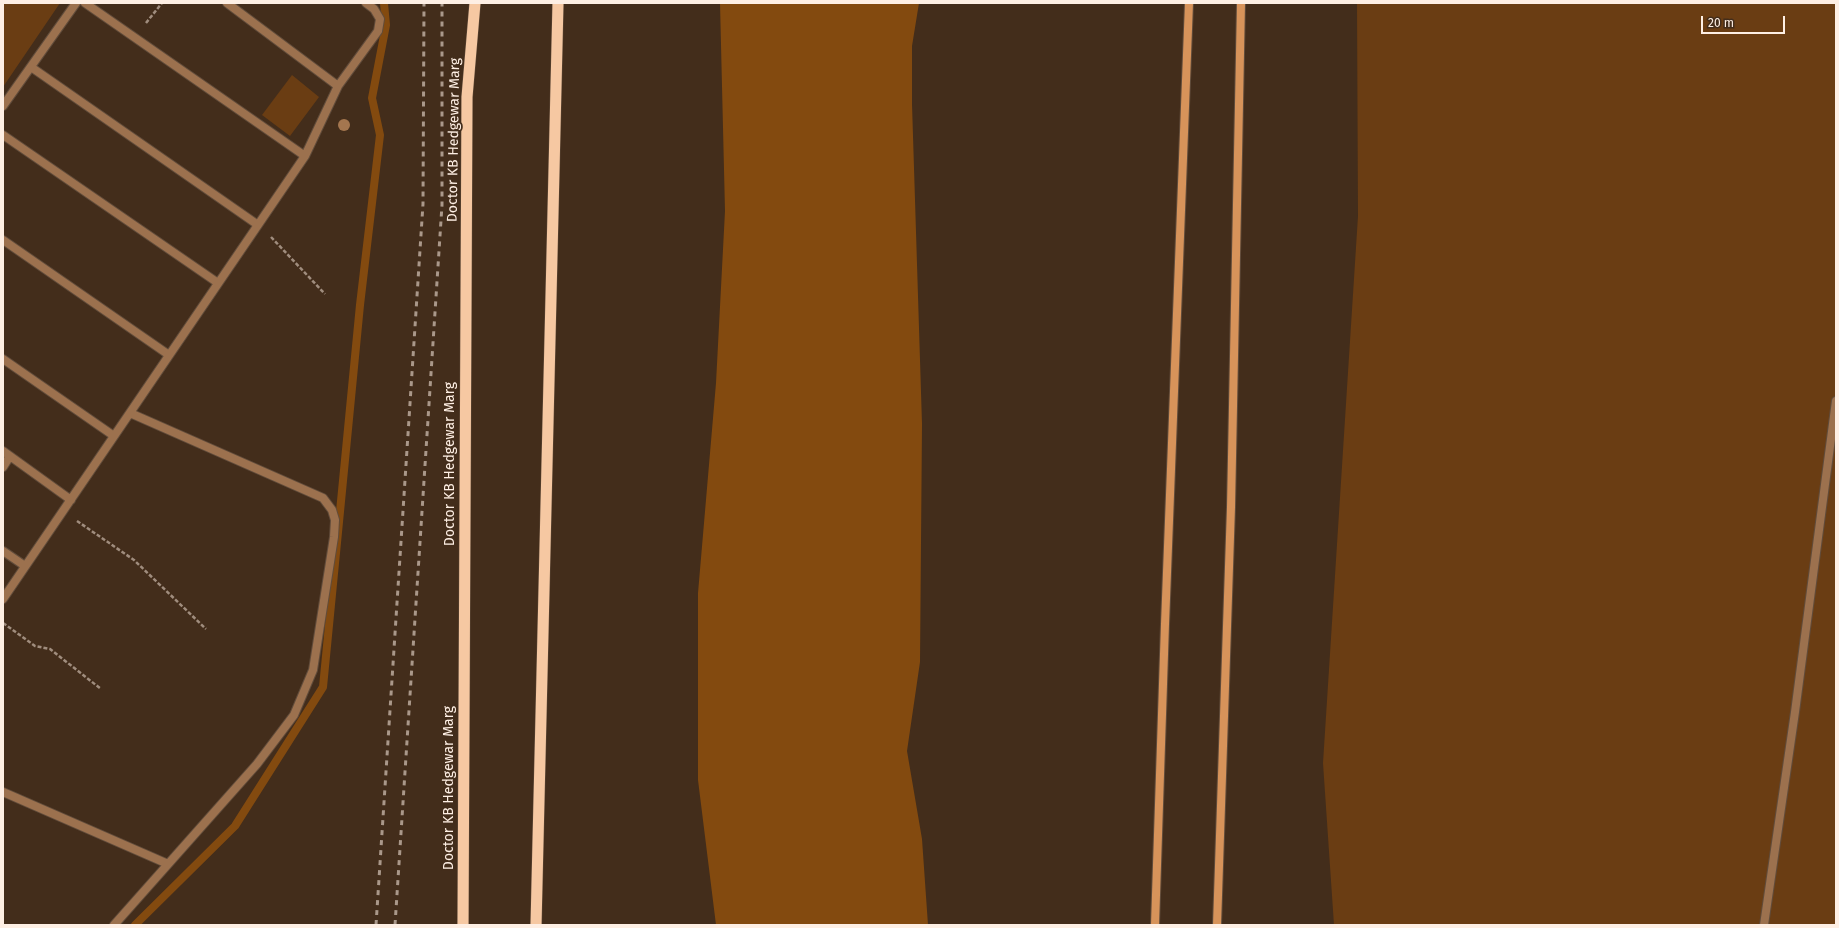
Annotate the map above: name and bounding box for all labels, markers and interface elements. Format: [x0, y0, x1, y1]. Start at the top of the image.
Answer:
scale bar [1703, 8, 1787, 34]
text: 20 m [1708, 16, 1734, 30]
street label: Doctor KB Hedgewar Marg [444, 58, 464, 222]
street label: Doctor KB Hedgewar Marg [442, 382, 458, 546]
street label: Doctor KB Hedgewar Marg [441, 706, 457, 870]

